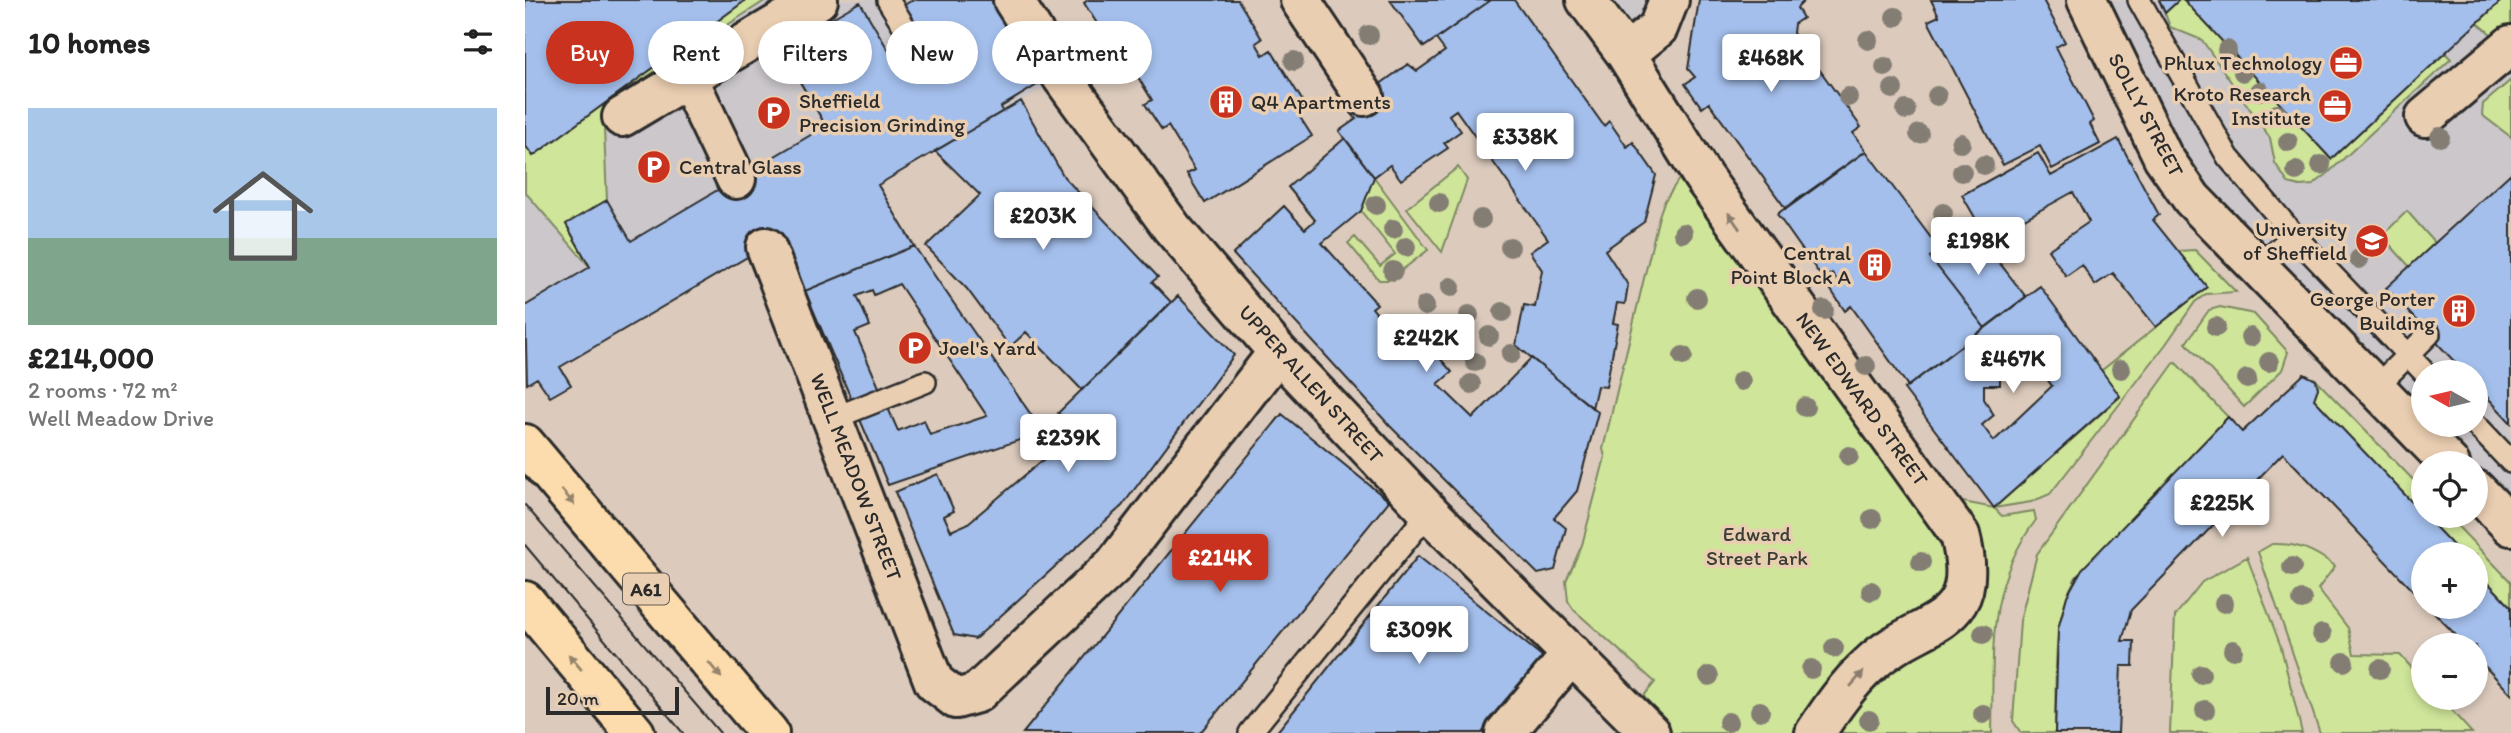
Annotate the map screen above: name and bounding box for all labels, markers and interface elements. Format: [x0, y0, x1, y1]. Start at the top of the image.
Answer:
chip: Buy [546, 21, 634, 84]
chip: Rent [648, 21, 744, 84]
chip: Filters [758, 21, 872, 84]
chip: New [886, 21, 978, 84]
chip: Apartment [992, 21, 1152, 84]
icon: filters [459, 23, 497, 61]
text: 10 homes [28, 24, 151, 61]
pin: £468K [1722, 34, 1820, 94]
text: £468K [1738, 43, 1804, 71]
office icon: Phlux Technology [2327, 44, 2365, 82]
street label: SOLLY STREET [2103, 49, 2190, 181]
place label: Phlux Technology [2164, 50, 2322, 75]
place label: Kroto Research Institute [2173, 81, 2311, 130]
building icon: Q4 Apartments [1207, 83, 1245, 121]
office icon: Kroto Research Institute [2316, 87, 2354, 125]
place label: Sheffield Precision Grinding [799, 88, 965, 137]
place label: Q4 Apartments [1251, 89, 1391, 114]
parking icon: Sheffield Precision Grinding [755, 94, 793, 132]
pin: £338K [1476, 114, 1574, 173]
text: £338K [1493, 122, 1557, 150]
parking icon: Central Glass [635, 148, 673, 186]
icon: home [200, 153, 326, 279]
place label: Central Glass [679, 154, 802, 179]
pin: £203K [994, 192, 1092, 252]
text: £203K [1010, 201, 1076, 229]
one-way arrow [1728, 212, 1742, 230]
place label: University of Sheffield [2243, 216, 2347, 265]
pin: £198K [1929, 218, 2027, 277]
school or university icon: University of Sheffield [2353, 222, 2391, 260]
text: £198K [1947, 226, 2009, 254]
place label: Central Point Block A [1730, 240, 1852, 289]
building icon: Central Point Block A [1856, 246, 1894, 284]
place label: George Porter Building [2310, 286, 2435, 335]
building icon: George Porter Building [2440, 292, 2478, 330]
street label: UPPER ALLEN STREET [1234, 299, 1389, 468]
street label: NEW EDWARD STREET [1791, 307, 1934, 491]
pin: £242K [1377, 314, 1475, 374]
text: £242K [1393, 323, 1459, 351]
parking icon: Joel's Yard [896, 329, 934, 367]
place label: Joel's Yard [939, 335, 1037, 360]
pin: £467K [1964, 336, 2062, 395]
text: £214,000 [28, 339, 154, 376]
text: £467K [1981, 344, 2045, 372]
north arrow [2411, 360, 2489, 438]
map controls [2411, 360, 2488, 710]
street label: WELL MEADOW STREET [805, 370, 908, 584]
text: 2 rooms · 72 m² [28, 376, 178, 404]
text: Well Meadow Drive [28, 404, 214, 432]
pin: £239K [1019, 414, 1117, 474]
text: £239K [1036, 423, 1100, 451]
button: locate [2411, 451, 2488, 528]
pin: £225K [2173, 480, 2271, 539]
one-way arrow [561, 487, 576, 505]
text: £225K [2190, 488, 2254, 516]
park label: Edward Street Park [1706, 521, 1808, 570]
pin: £214K [1171, 534, 1269, 594]
button: + [2411, 542, 2488, 619]
text: £214K [1188, 543, 1252, 571]
road number: A61 [623, 574, 669, 604]
pin: £309K [1370, 606, 1468, 666]
text: £309K [1386, 615, 1452, 643]
button: − [2411, 633, 2488, 710]
one-way arrow [568, 653, 583, 671]
one-way arrow [708, 661, 723, 679]
one-way arrow [1849, 670, 1865, 688]
scale bar [546, 684, 679, 716]
text: 20 m [557, 687, 599, 710]

